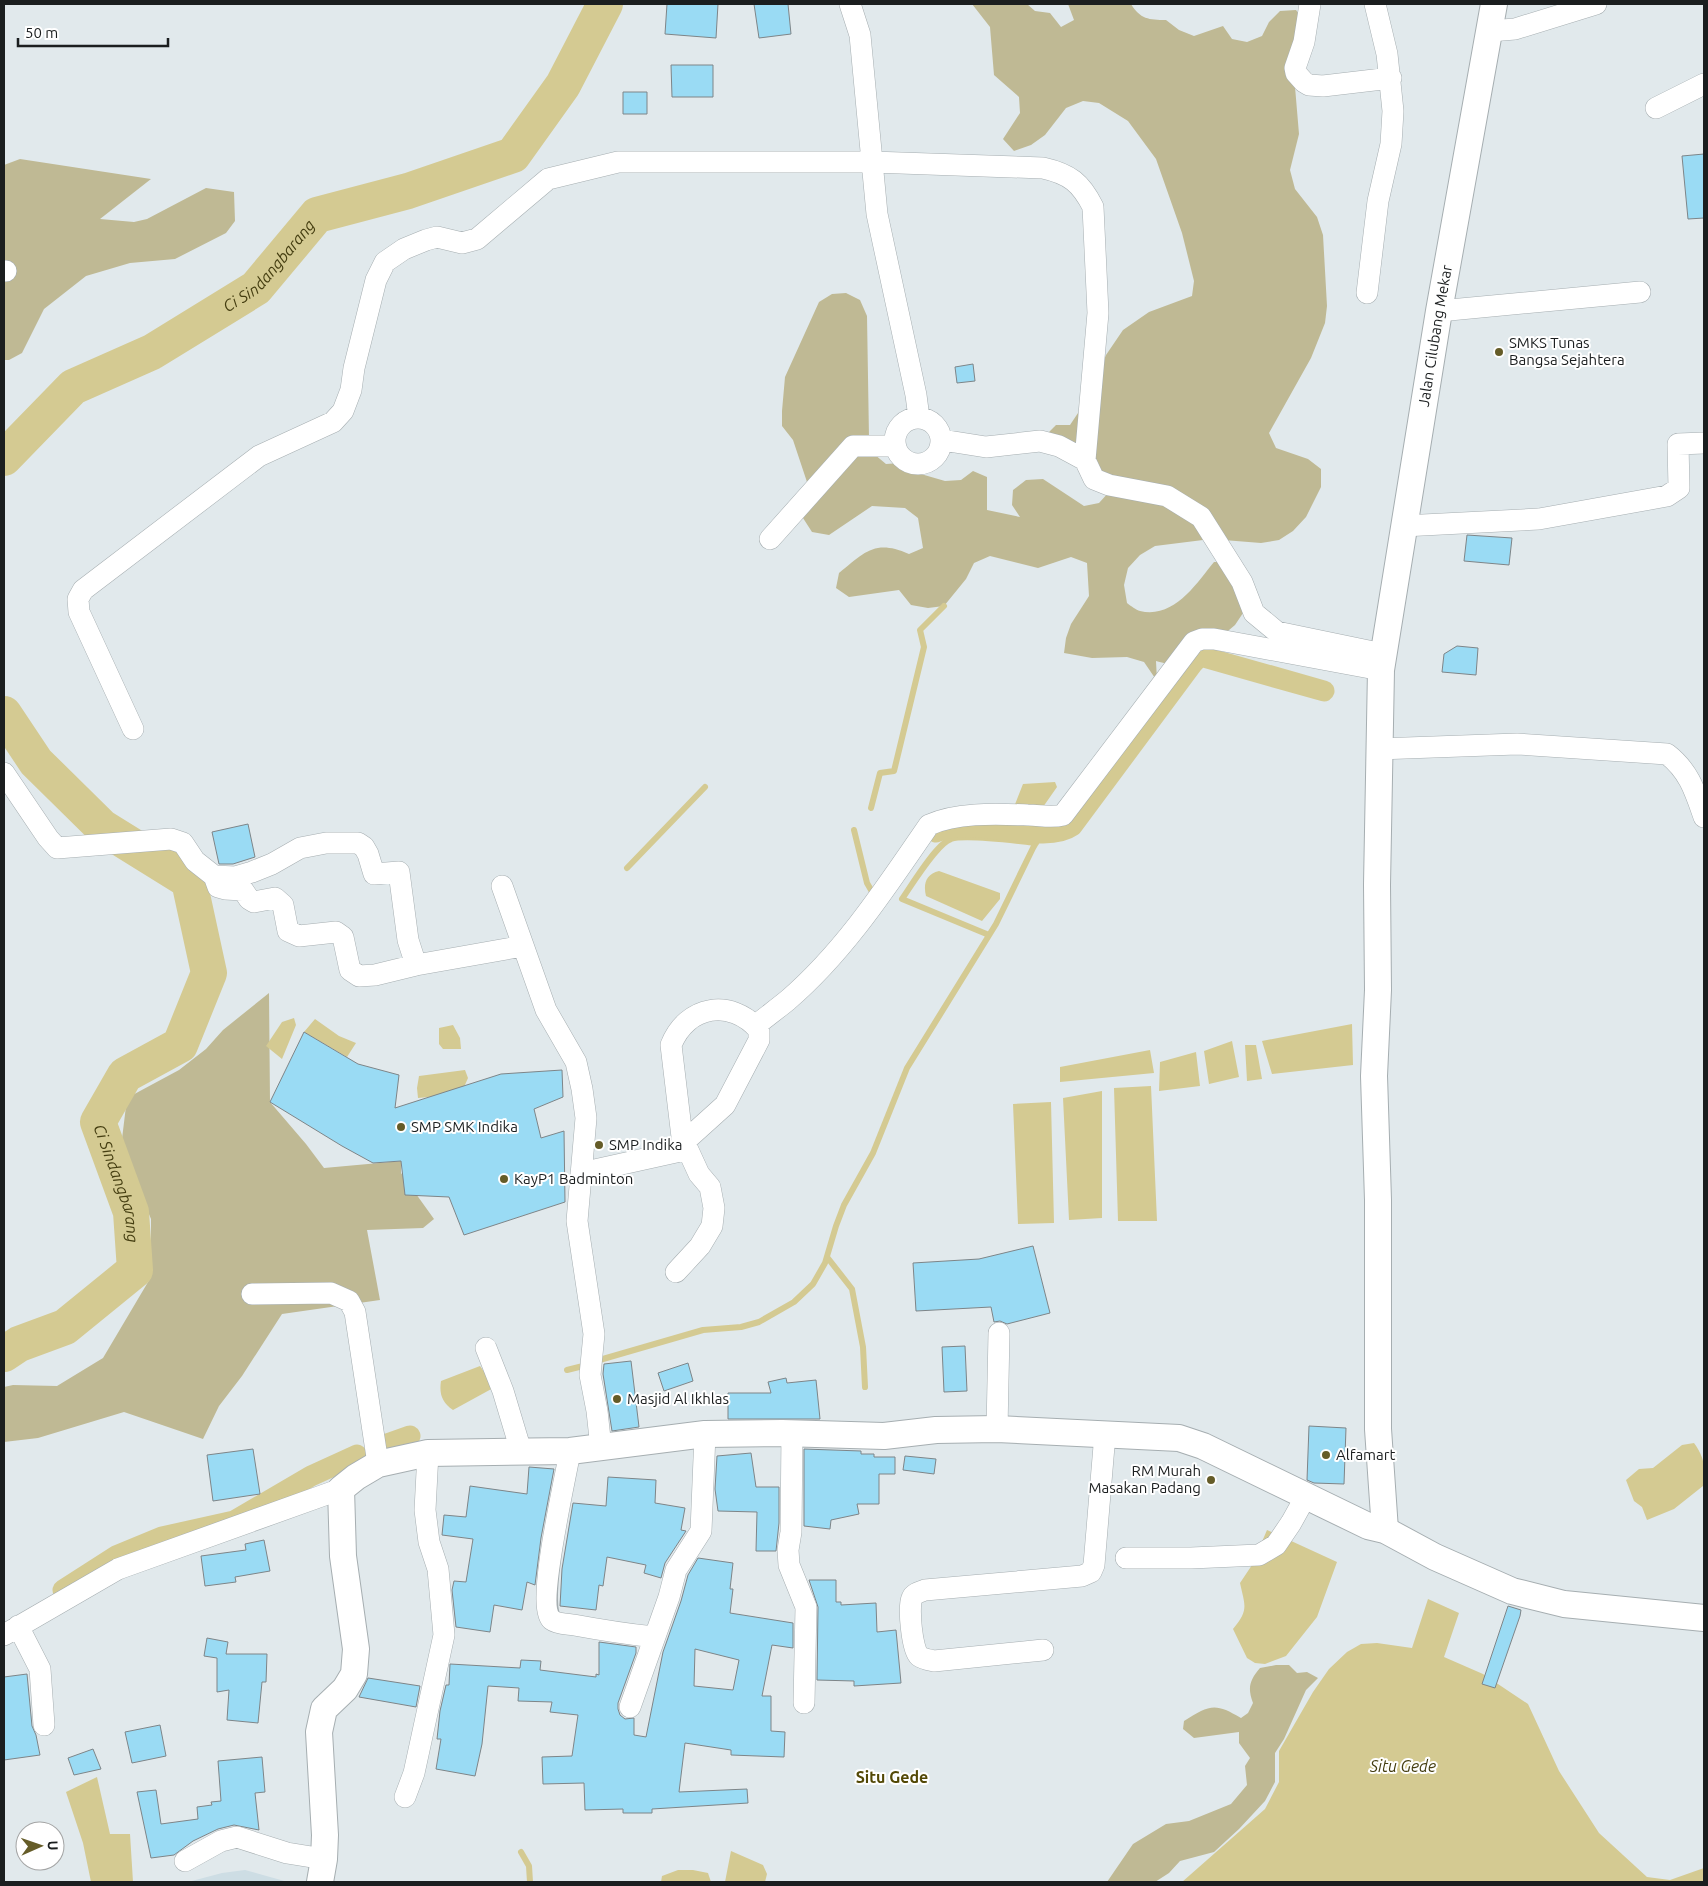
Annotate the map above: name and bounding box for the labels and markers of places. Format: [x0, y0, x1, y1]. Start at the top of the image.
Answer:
place label: SMKS Tunas Bangsa Sejahtera [1509, 334, 1625, 368]
marker: SMKS Tunas Bangsa Sejahtera [1493, 346, 1505, 358]
place label: SMP SMK Indika [411, 1118, 518, 1135]
marker: SMP SMK Indika [395, 1121, 407, 1133]
place label: SMP Indika [609, 1136, 682, 1153]
marker: SMP Indika [593, 1139, 605, 1151]
place label: KayP1 Badminton [514, 1170, 633, 1187]
marker: KayP1 Badminton [498, 1173, 510, 1185]
place label: Masjid Al Ikhlas [627, 1390, 729, 1407]
marker: Masjid Al Ikhlas [611, 1393, 623, 1405]
place label: Alfamart [1336, 1446, 1395, 1463]
marker: Alfamart [1320, 1449, 1332, 1461]
place label: RM Murah Masakan Padang [1089, 1462, 1201, 1496]
marker: RM Murah Masakan Padang [1205, 1474, 1217, 1486]

